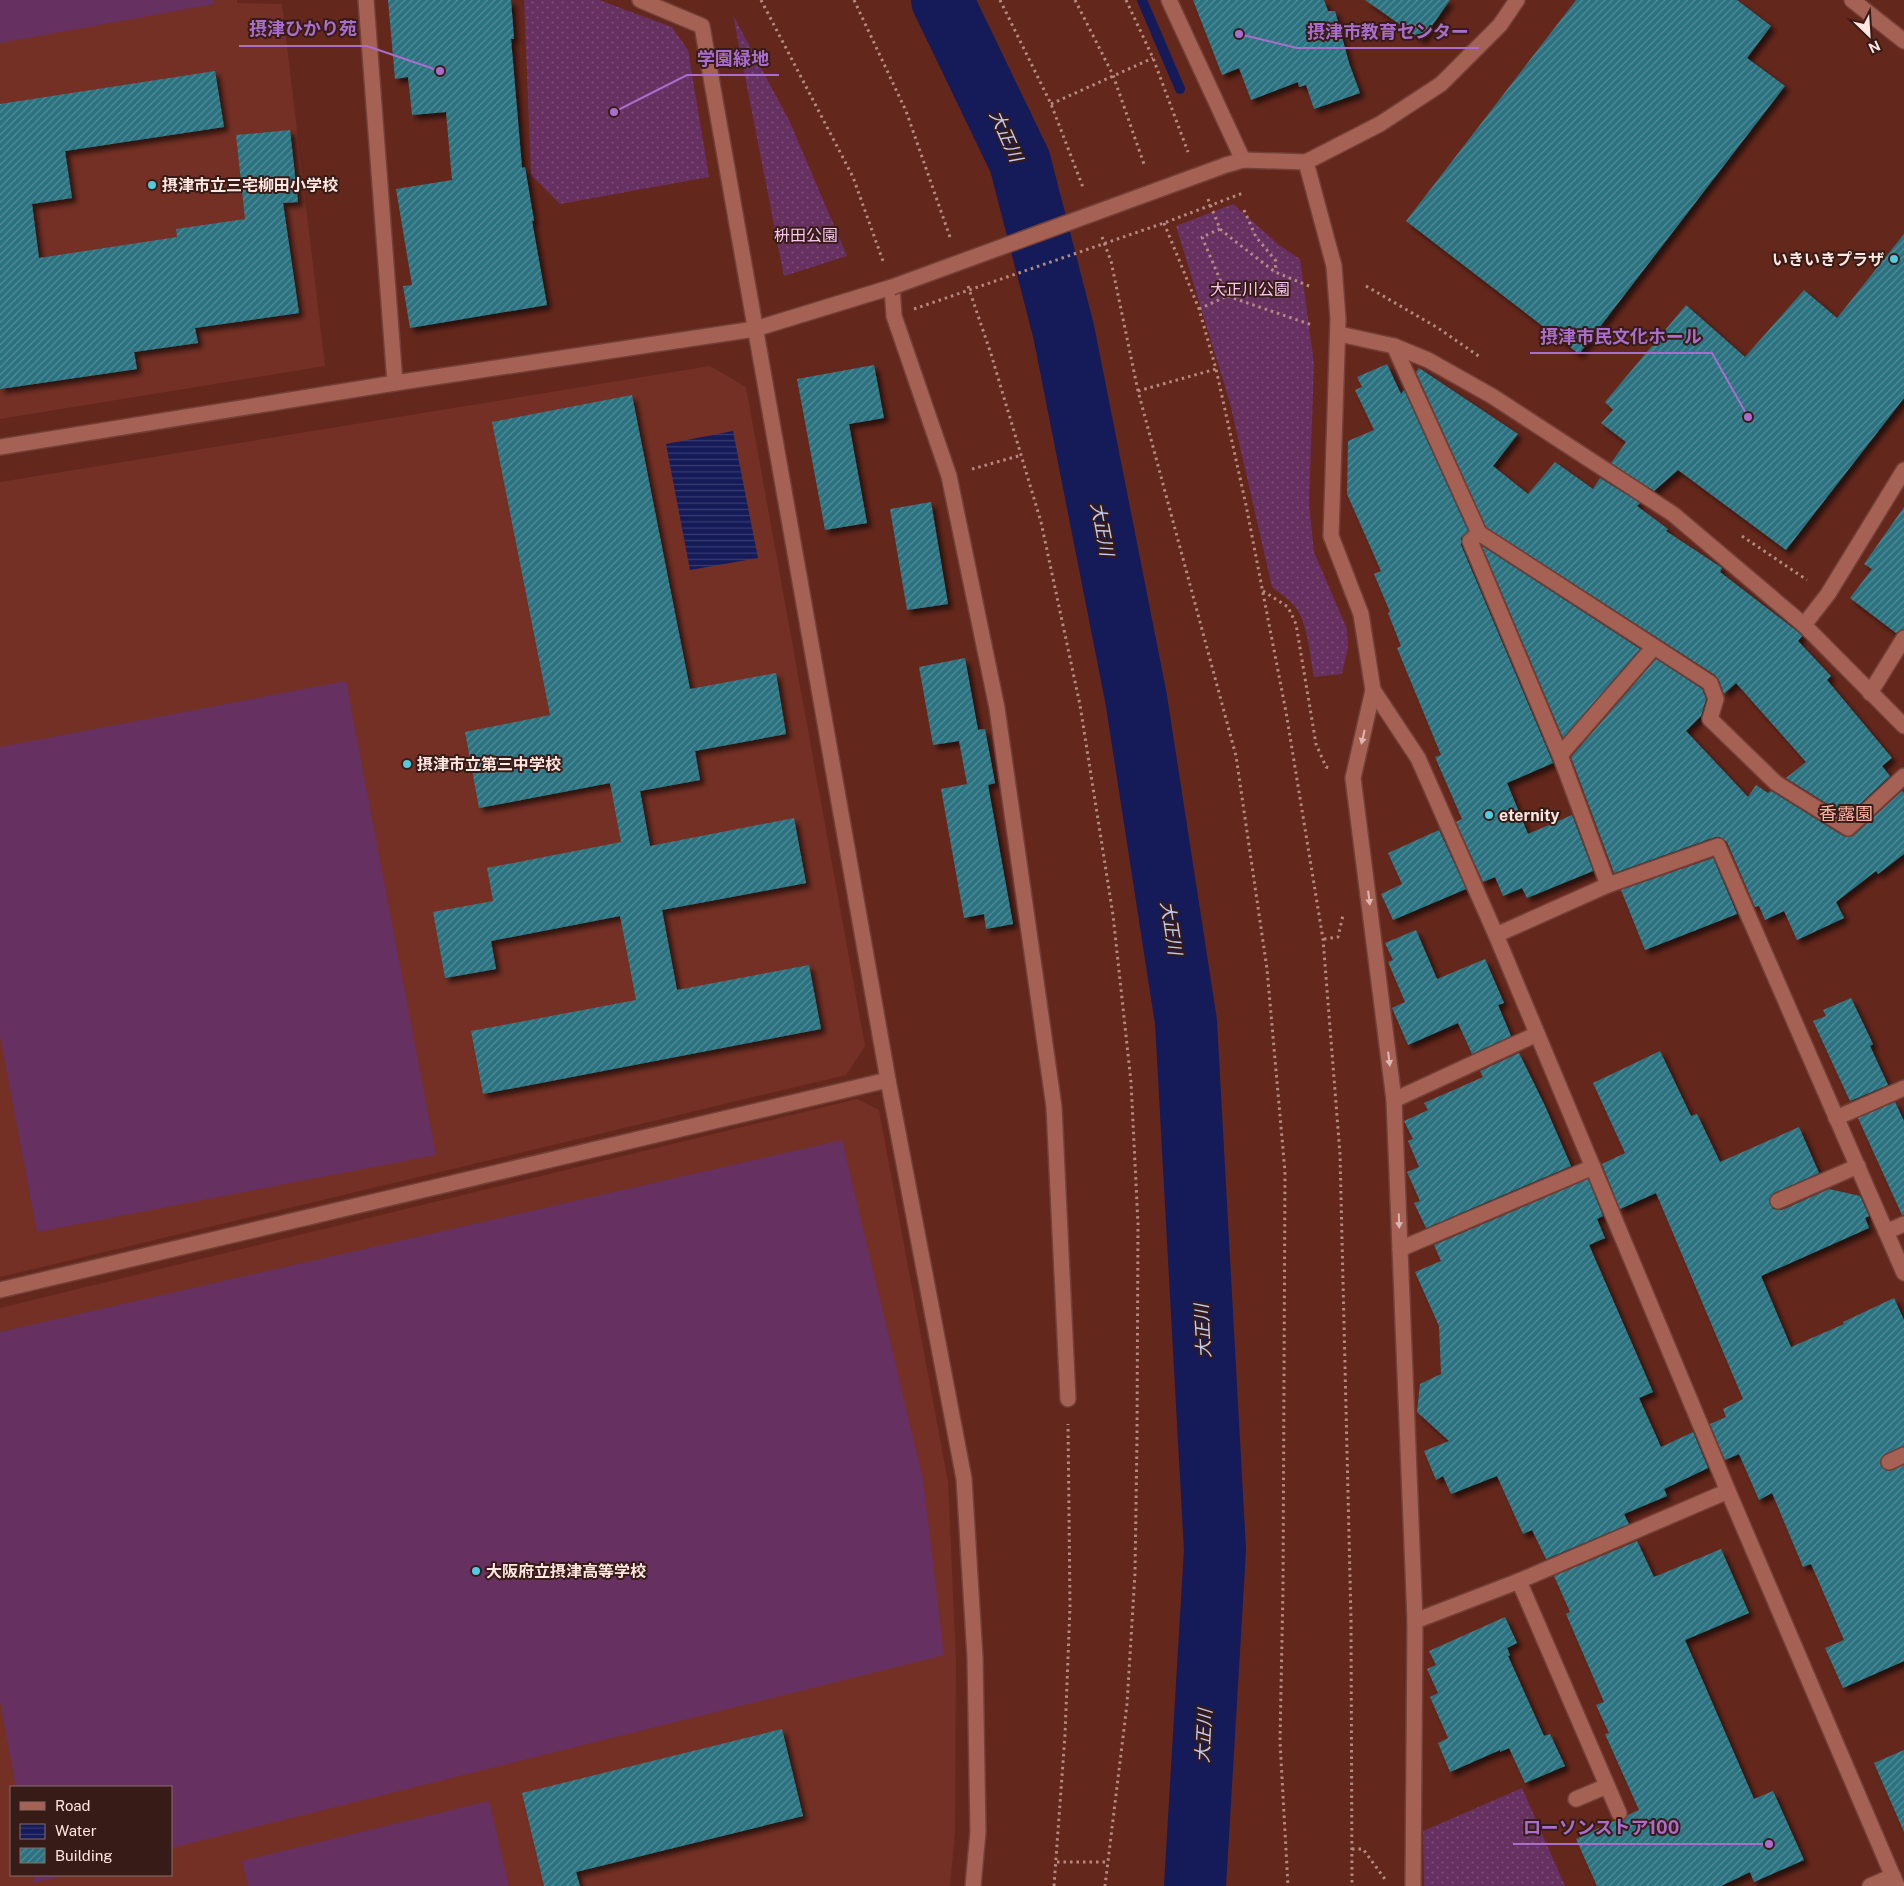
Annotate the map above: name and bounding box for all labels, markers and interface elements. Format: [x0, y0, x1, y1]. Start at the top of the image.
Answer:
north arrow [1844, 10, 1894, 60]
callout: 摂津ひかり苑 [239, 13, 367, 46]
callout: 摂津市教育センター [1297, 15, 1479, 48]
text: 摂津ひかり苑 [249, 18, 357, 39]
text: 摂津市教育センター [1307, 21, 1469, 42]
text: N [1866, 37, 1883, 56]
callout: 学園緑地 [687, 42, 779, 75]
text: 学園緑地 [697, 48, 769, 69]
water label: 大正川 [986, 107, 1028, 167]
place label: 摂津市立三宅柳田小学校 [162, 176, 338, 195]
marker: 摂津市立三宅柳田小学校 [146, 179, 158, 191]
park label: 枡田公園 [774, 226, 838, 245]
place label: いきいきプラザ [1772, 250, 1884, 269]
marker: いきいきプラザ [1888, 253, 1900, 265]
park label: 大正川公園 [1210, 280, 1290, 299]
callout: 摂津市民文化ホール [1530, 320, 1712, 353]
text: 摂津市民文化ホール [1540, 326, 1702, 347]
water label: 大正川 [1087, 500, 1118, 559]
one-way arrow [1358, 730, 1366, 746]
place label: 摂津市立第三中学校 [417, 755, 561, 774]
marker: 摂津市立第三中学校 [401, 758, 413, 770]
district label: 香露園 [1819, 803, 1873, 824]
place label: eternity [1499, 806, 1560, 825]
marker: eternity [1483, 809, 1495, 821]
one-way arrow [1365, 890, 1373, 906]
water label: 大正川 [1157, 900, 1186, 958]
one-way arrow [1385, 1051, 1393, 1067]
one-way arrow [1395, 1213, 1403, 1229]
water label: 大正川 [1190, 1302, 1214, 1359]
place label: 大阪府立摂津高等学校 [486, 1562, 646, 1581]
marker: 大阪府立摂津高等学校 [470, 1565, 482, 1577]
water label: 大正川 [1192, 1706, 1216, 1763]
legend [10, 1786, 172, 1876]
text: Road [55, 1797, 91, 1814]
callout: ローソンストア100 [1513, 1811, 1689, 1844]
text: ローソンストア100 [1523, 1817, 1679, 1838]
text: Water [55, 1822, 97, 1839]
text: Building [55, 1847, 113, 1864]

